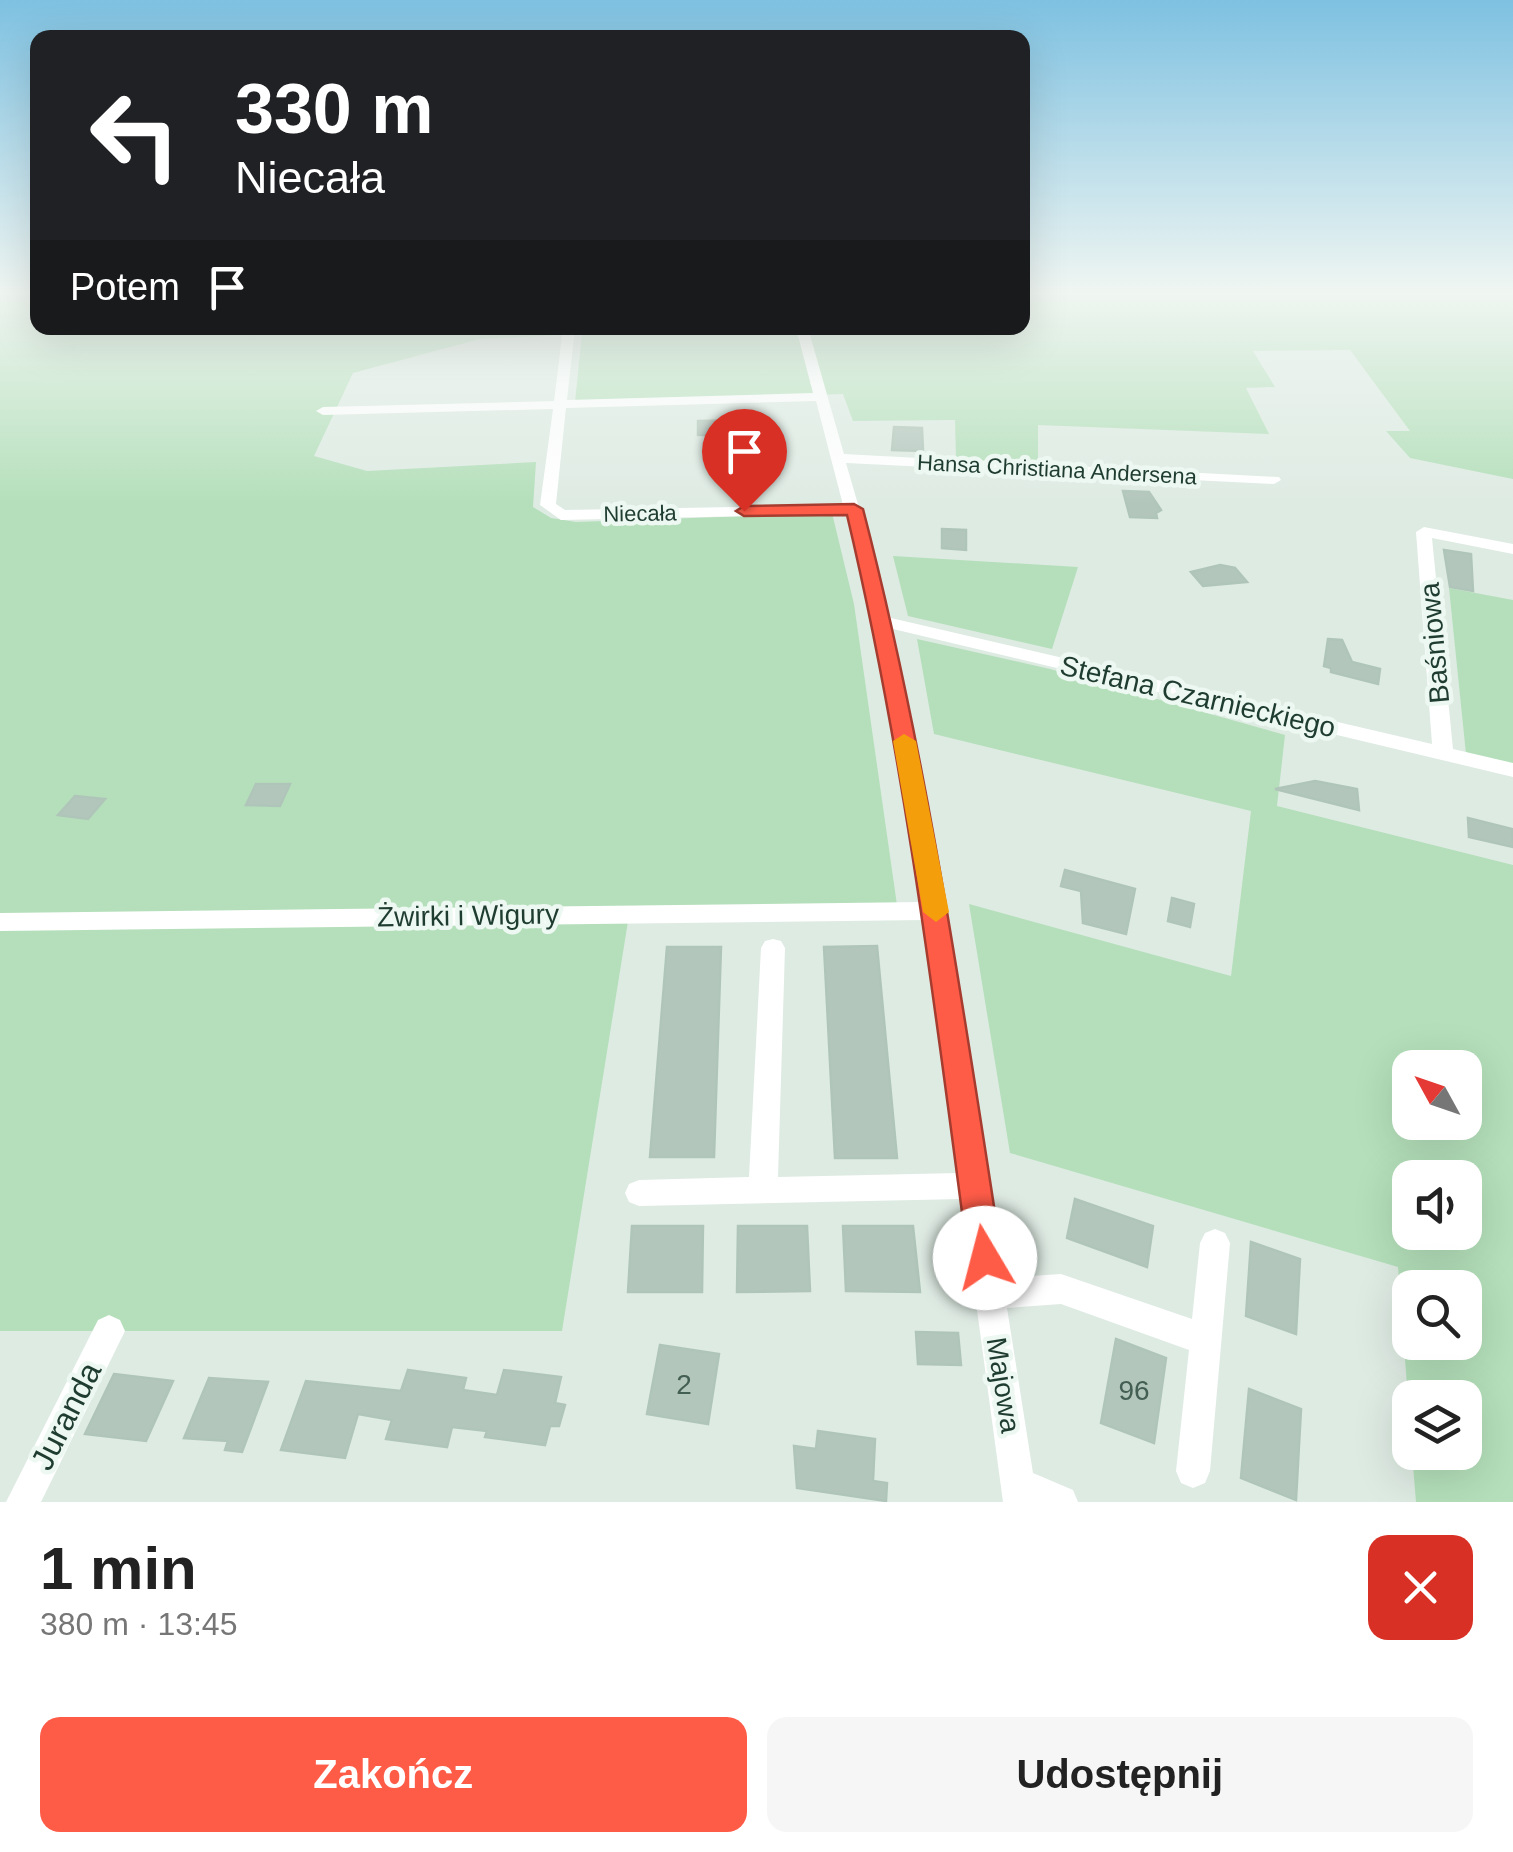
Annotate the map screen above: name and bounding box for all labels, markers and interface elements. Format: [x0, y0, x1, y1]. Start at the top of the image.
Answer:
icon: left [70, 70, 200, 200]
text: 330 m [235, 70, 433, 148]
text: Niecała [235, 152, 385, 203]
icon: arrive [200, 260, 255, 315]
text: Potem [70, 266, 180, 308]
pin [702, 409, 787, 512]
icon: arrive [717, 424, 772, 479]
street label: Hansa Christiana Andersena [916, 450, 1198, 489]
street label: Niecała [603, 500, 678, 527]
street label: Baśniowa [1414, 581, 1455, 705]
street label: Stefana Czarnieckiego [1057, 650, 1339, 743]
street label: Żwirki i Wigury [377, 898, 559, 933]
north arrow [1392, 1050, 1482, 1140]
map controls [1392, 1050, 1482, 1470]
button: sound [1392, 1160, 1482, 1250]
position arrow [933, 1206, 1037, 1310]
button: search [1392, 1270, 1482, 1360]
street label: Majowa [981, 1335, 1026, 1436]
street label: Juranda [24, 1356, 108, 1476]
house number: 2 [676, 1369, 692, 1400]
house number: 96 [1118, 1375, 1150, 1406]
button: layers [1392, 1380, 1482, 1470]
text: 1 min [40, 1535, 197, 1602]
button: close [1368, 1535, 1473, 1640]
text: 380 m · 13:45 [40, 1606, 237, 1642]
button: Zakończ [40, 1717, 747, 1832]
button: Udostępnij [767, 1717, 1473, 1832]

